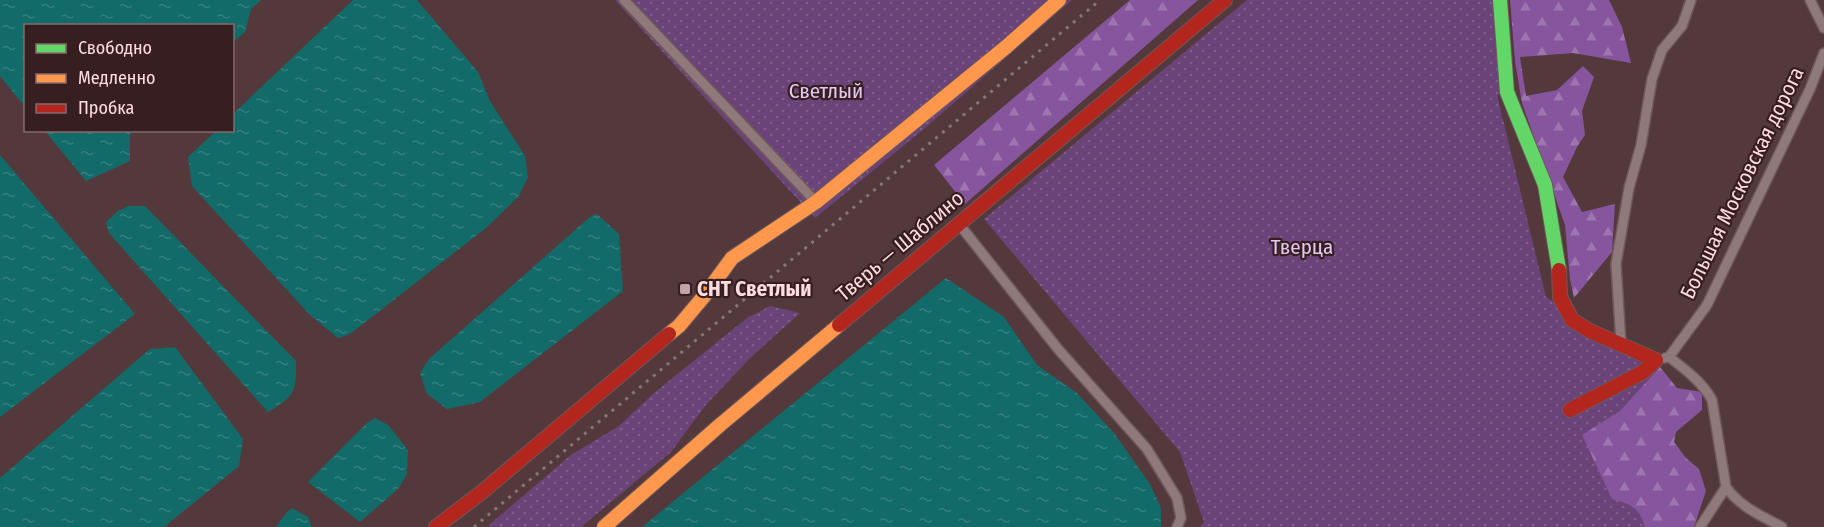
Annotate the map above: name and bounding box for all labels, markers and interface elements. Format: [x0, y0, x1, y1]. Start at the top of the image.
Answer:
legend [24, 24, 234, 132]
text: Свободно [78, 37, 152, 59]
street label: Большая Московская дорога [1674, 63, 1810, 303]
text: Медленно [78, 67, 156, 89]
park label: Светлый [789, 78, 863, 104]
text: Пробка [78, 97, 134, 119]
street label: Тверь — Шаблино [831, 185, 969, 307]
park label: Тверца [1271, 234, 1333, 260]
place label: СНТ Светлый [697, 276, 812, 302]
marker: СНТ Светлый [678, 282, 692, 296]

